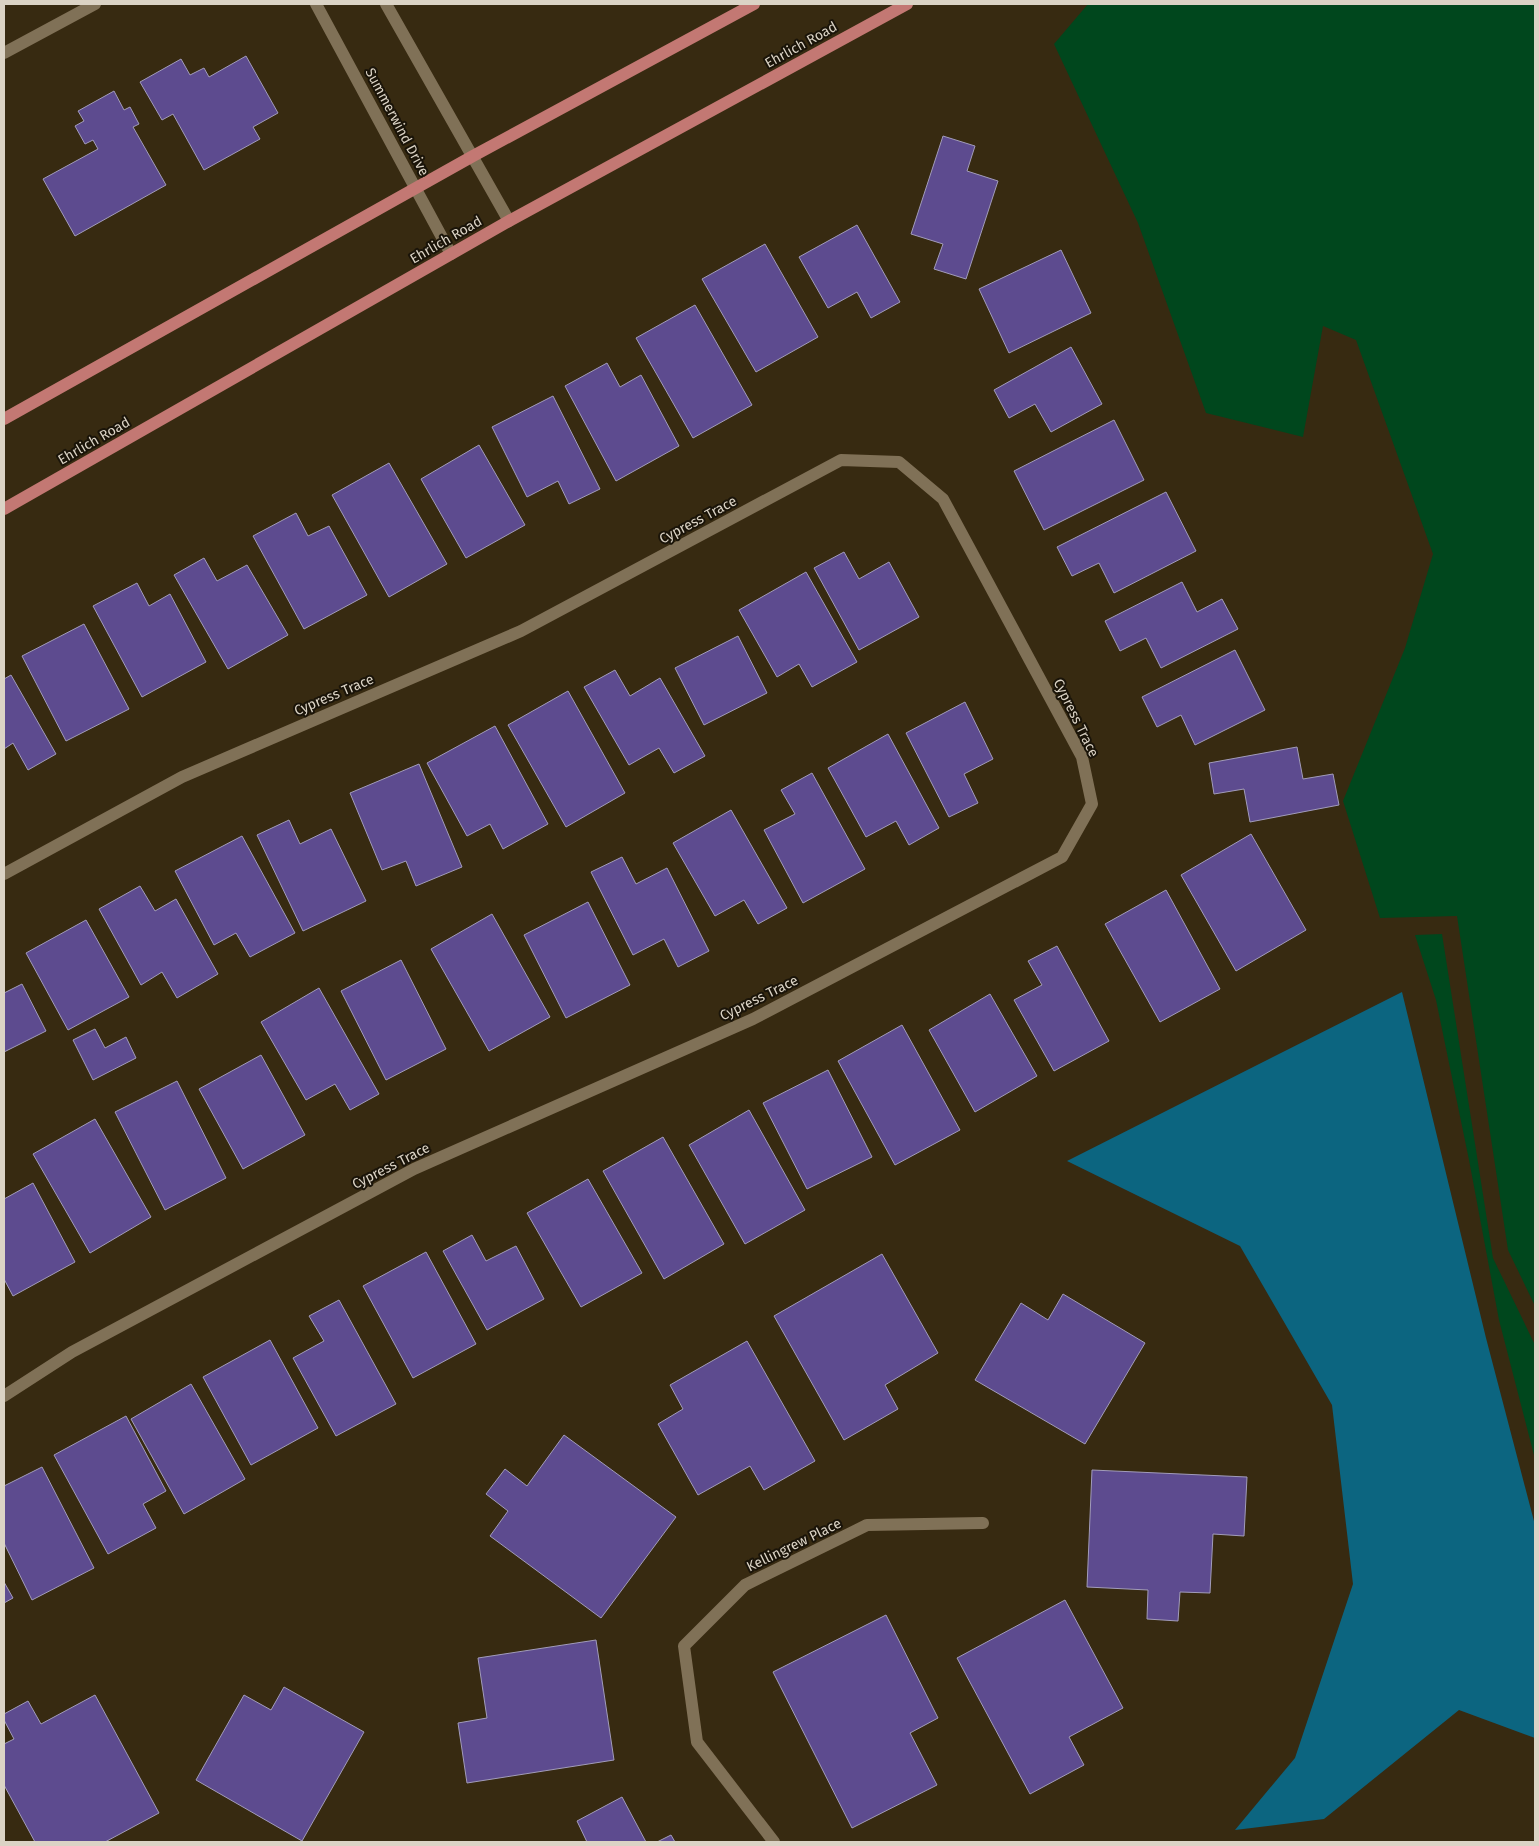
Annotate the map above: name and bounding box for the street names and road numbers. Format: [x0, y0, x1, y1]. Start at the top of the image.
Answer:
street label: Ehrlich Road [762, 18, 840, 72]
street label: Summerwind Drive [361, 65, 433, 179]
street label: Ehrlich Road [407, 213, 485, 267]
street label: Ehrlich Road [55, 414, 133, 468]
street label: Cypress Trace [656, 493, 740, 547]
street label: Cypress Trace [292, 671, 376, 719]
street label: Cypress Trace [1050, 676, 1102, 760]
street label: Cypress Trace [717, 972, 801, 1024]
street label: Cypress Trace [349, 1139, 433, 1193]
street label: Kellingrew Place [744, 1515, 844, 1575]

